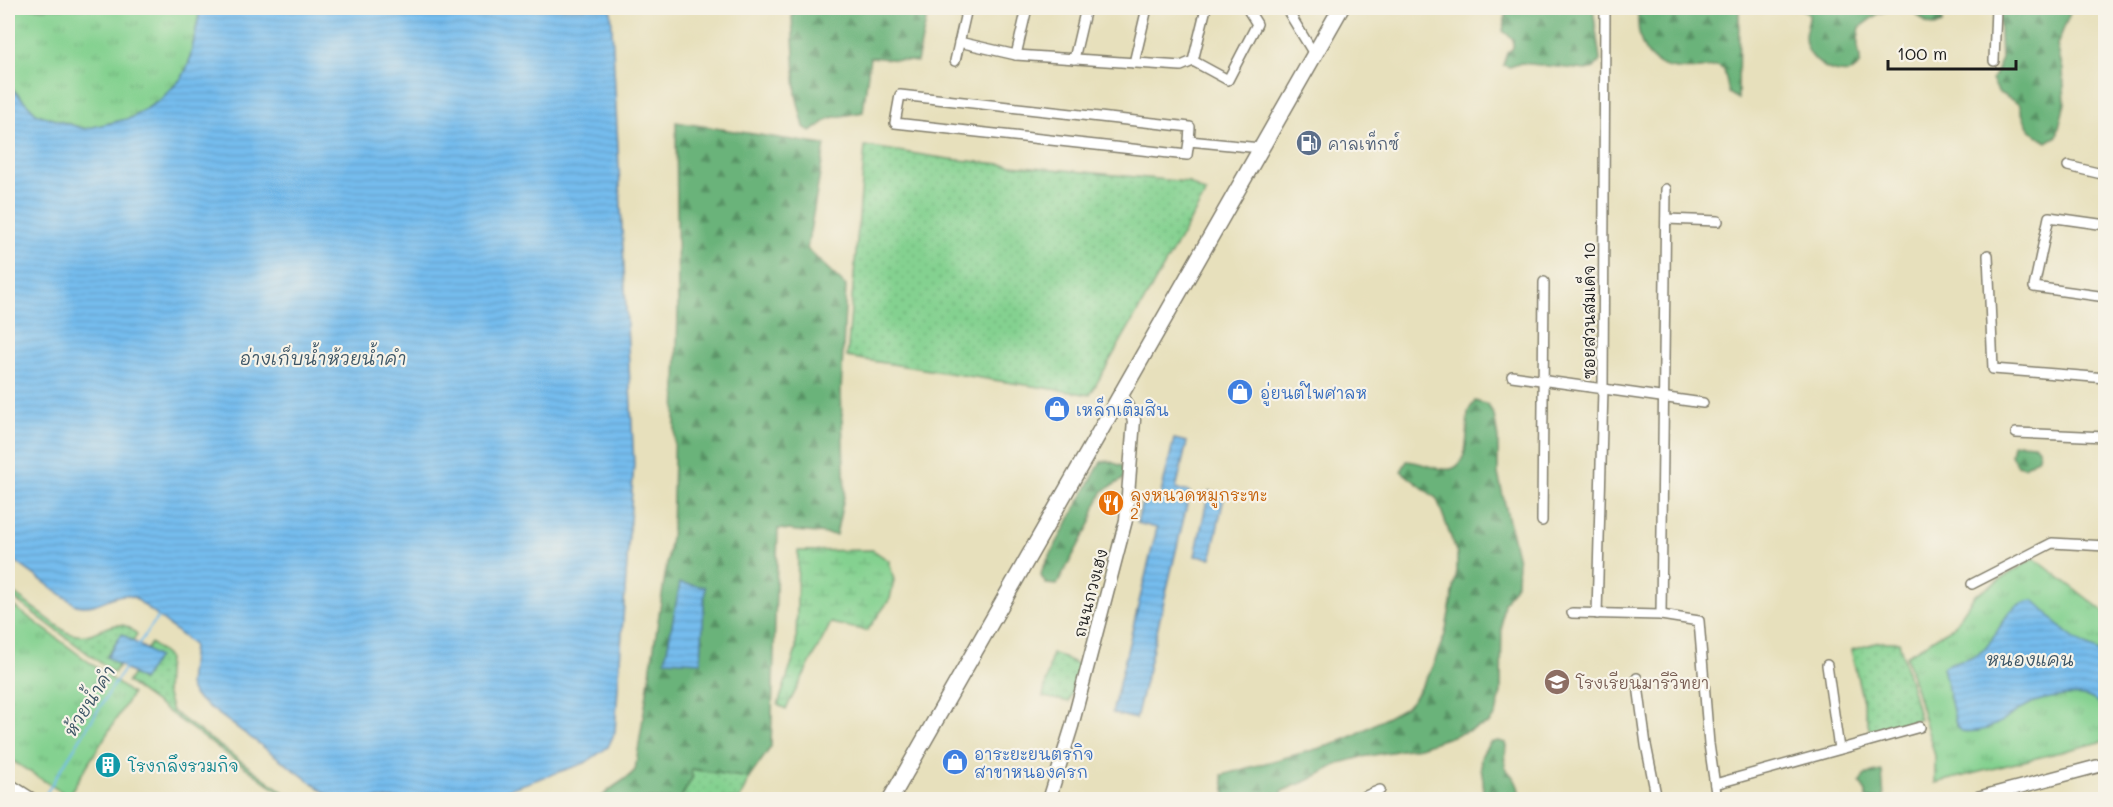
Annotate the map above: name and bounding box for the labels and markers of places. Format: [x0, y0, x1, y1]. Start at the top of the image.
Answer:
fuel station icon: คาลเท็กซ์ [1294, 128, 1324, 158]
place label: คาลเท็กซ์ [1328, 130, 1400, 154]
shop icon: อู่ยนต์ไพศาลห [1225, 377, 1255, 407]
place label: อู่ยนต์ไพศาลห [1260, 381, 1367, 406]
shop icon: เหล็กเติมสิน [1042, 394, 1072, 424]
place label: เหล็กเติมสิน [1076, 396, 1169, 420]
place label: ลุงหนวดหมูกระทะ 2 [1130, 484, 1267, 523]
restaurant icon: ลุงหนวดหมูกระทะ 2 [1096, 488, 1126, 518]
school or university icon: โรงเรียนมารีวิทยา [1542, 667, 1572, 697]
place label: โรงเรียนมารีวิทยา [1575, 671, 1709, 693]
place label: อาระยะยนตรกิจ สาขาหนองครก [974, 743, 1094, 782]
shop icon: อาระยะยนตรกิจ สาขาหนองครก [940, 747, 970, 777]
building icon: โรงกลึงรวมกิจ [93, 750, 123, 780]
place label: โรงกลึงรวมกิจ [127, 754, 239, 776]

